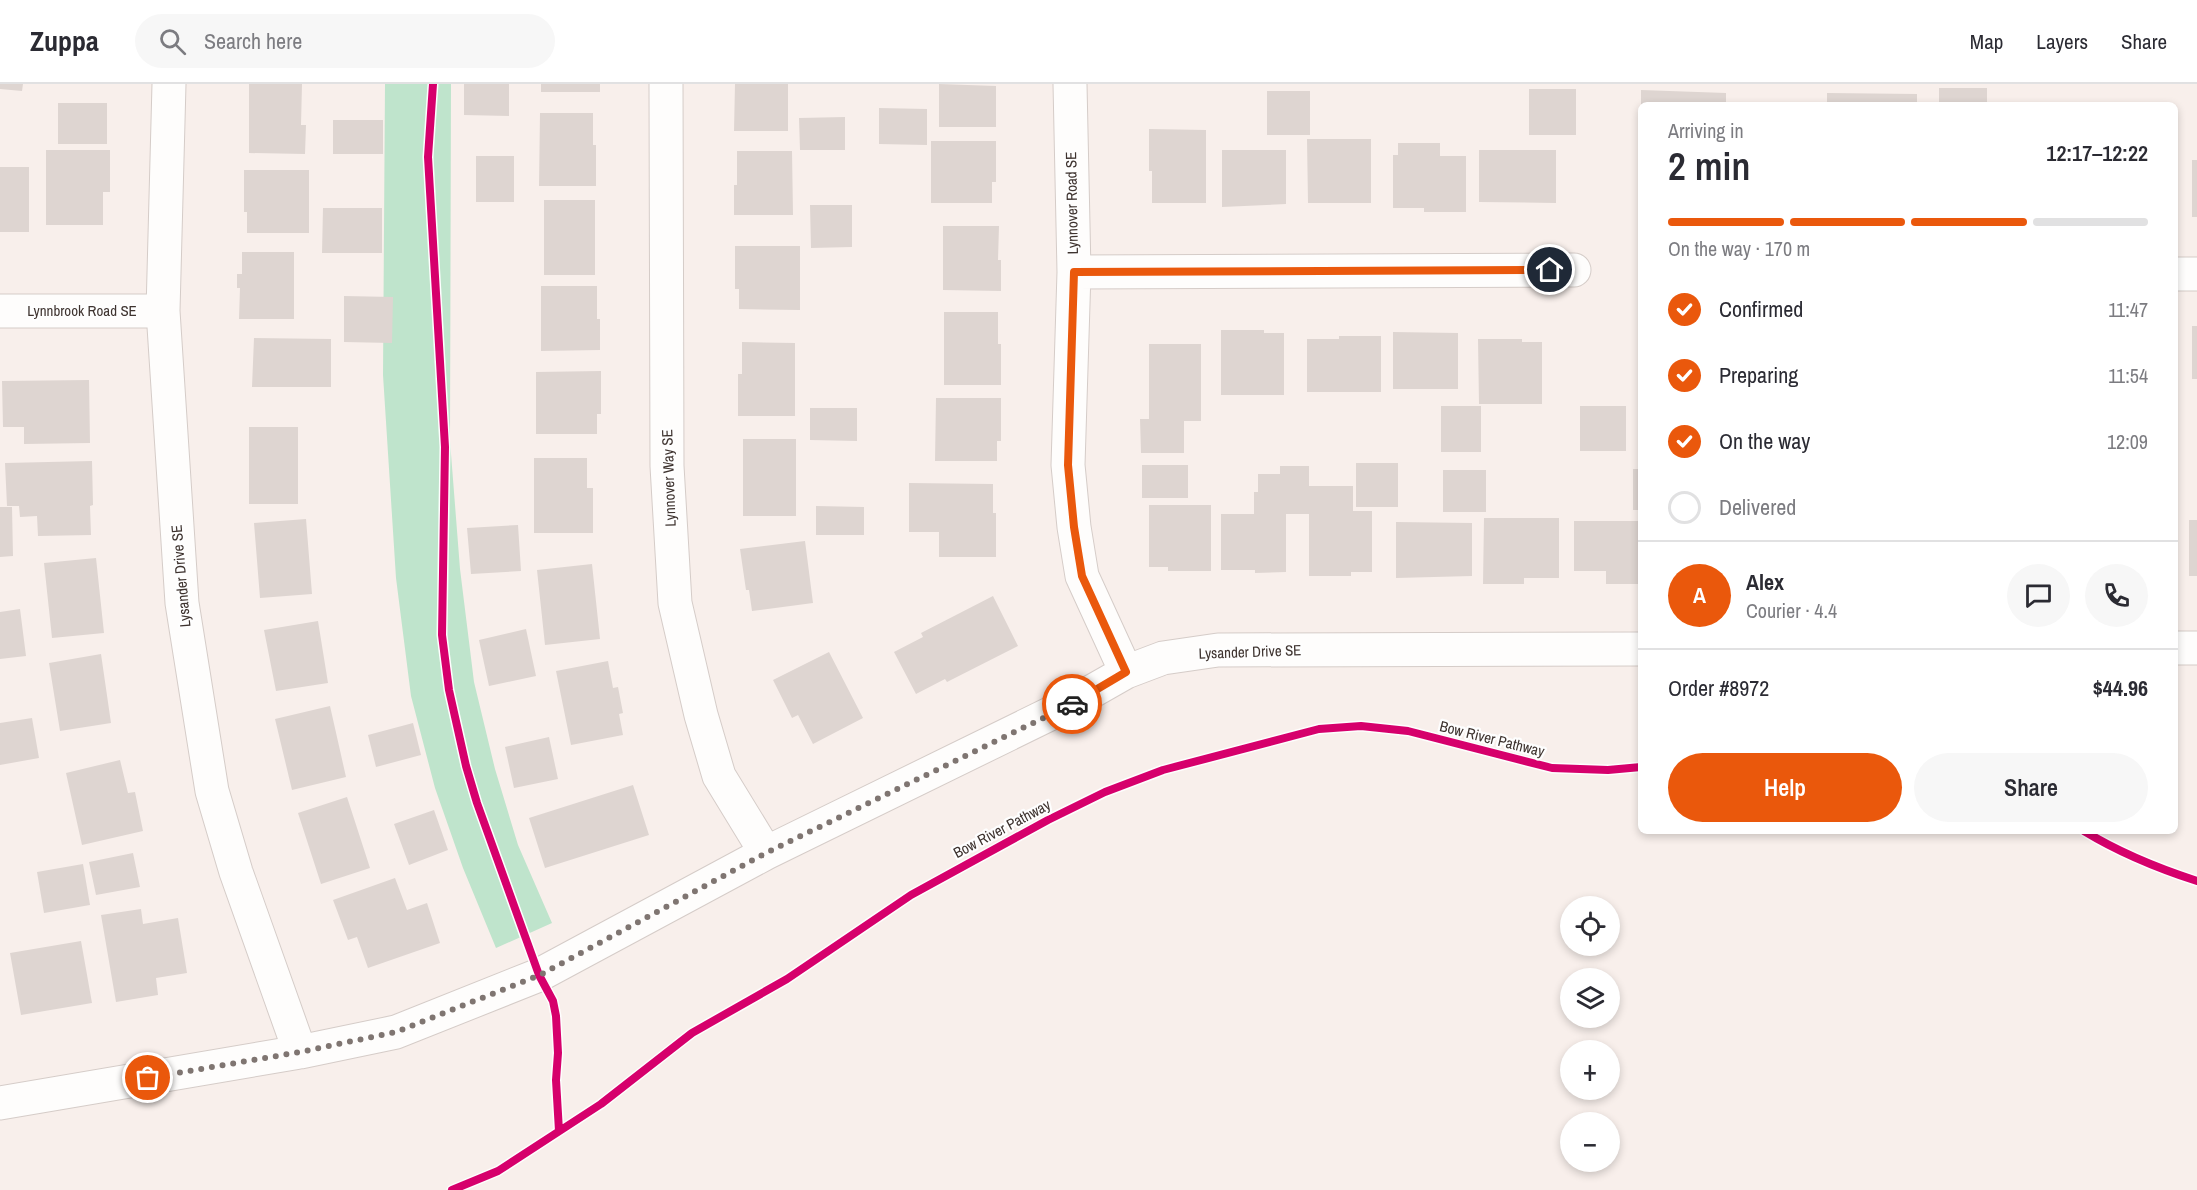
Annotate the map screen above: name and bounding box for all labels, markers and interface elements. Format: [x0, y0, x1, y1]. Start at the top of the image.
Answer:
search box [135, 14, 555, 68]
text: Zuppa [30, 22, 99, 60]
icon: search [156, 25, 189, 58]
text: Search here [204, 26, 302, 56]
text: Map [1970, 27, 2003, 56]
text: Layers [2036, 27, 2088, 56]
text: Share [2121, 27, 2167, 56]
text: Arriving in [1668, 117, 1744, 144]
text: 12:17–12:22 [2046, 138, 2148, 168]
text: 2 min [1668, 140, 1750, 192]
street label: Lynnover Road SE [1060, 151, 1083, 255]
text: On the way · 170 m [1668, 235, 1810, 262]
pin [1524, 244, 1575, 295]
icon: home [1533, 253, 1566, 286]
icon: check [1668, 293, 1701, 326]
text: Confirmed [1719, 294, 1803, 324]
text: 11:47 [2108, 296, 2148, 323]
street label: Lynnbrook Road SE [27, 300, 137, 321]
icon: check [1668, 359, 1701, 392]
text: Preparing [1719, 360, 1798, 390]
text: 11:54 [2108, 362, 2148, 389]
icon: check [1668, 425, 1701, 458]
text: On the way [1719, 426, 1810, 456]
text: 12:09 [2107, 428, 2148, 455]
street label: Lynnover Way SE [656, 429, 681, 527]
text: Delivered [1719, 492, 1796, 522]
street label: Lysander Drive SE [166, 524, 195, 628]
button: chat [2007, 564, 2070, 627]
button: phone [2085, 564, 2148, 627]
text: Alex [1746, 567, 1784, 597]
text: A [1693, 580, 1706, 610]
text: Courier · 4.4 [1746, 597, 1837, 624]
street label: Lysander Drive SE [1198, 639, 1302, 664]
text: Order #8972 [1668, 673, 1769, 703]
text: $44.96 [2093, 673, 2148, 703]
courier [1042, 674, 1102, 734]
icon: car [1056, 688, 1089, 721]
street label: Bow River Pathway [1438, 715, 1548, 762]
button: Help [1668, 753, 1902, 822]
button: Share [1914, 753, 2148, 822]
street label: Bow River Pathway [949, 794, 1055, 863]
map controls [1560, 896, 1620, 1172]
button: locate [1560, 896, 1620, 956]
button: layers [1560, 968, 1620, 1028]
button: + [1560, 1040, 1620, 1100]
pin [122, 1052, 173, 1103]
icon: bag [131, 1061, 164, 1094]
button: − [1560, 1112, 1620, 1172]

